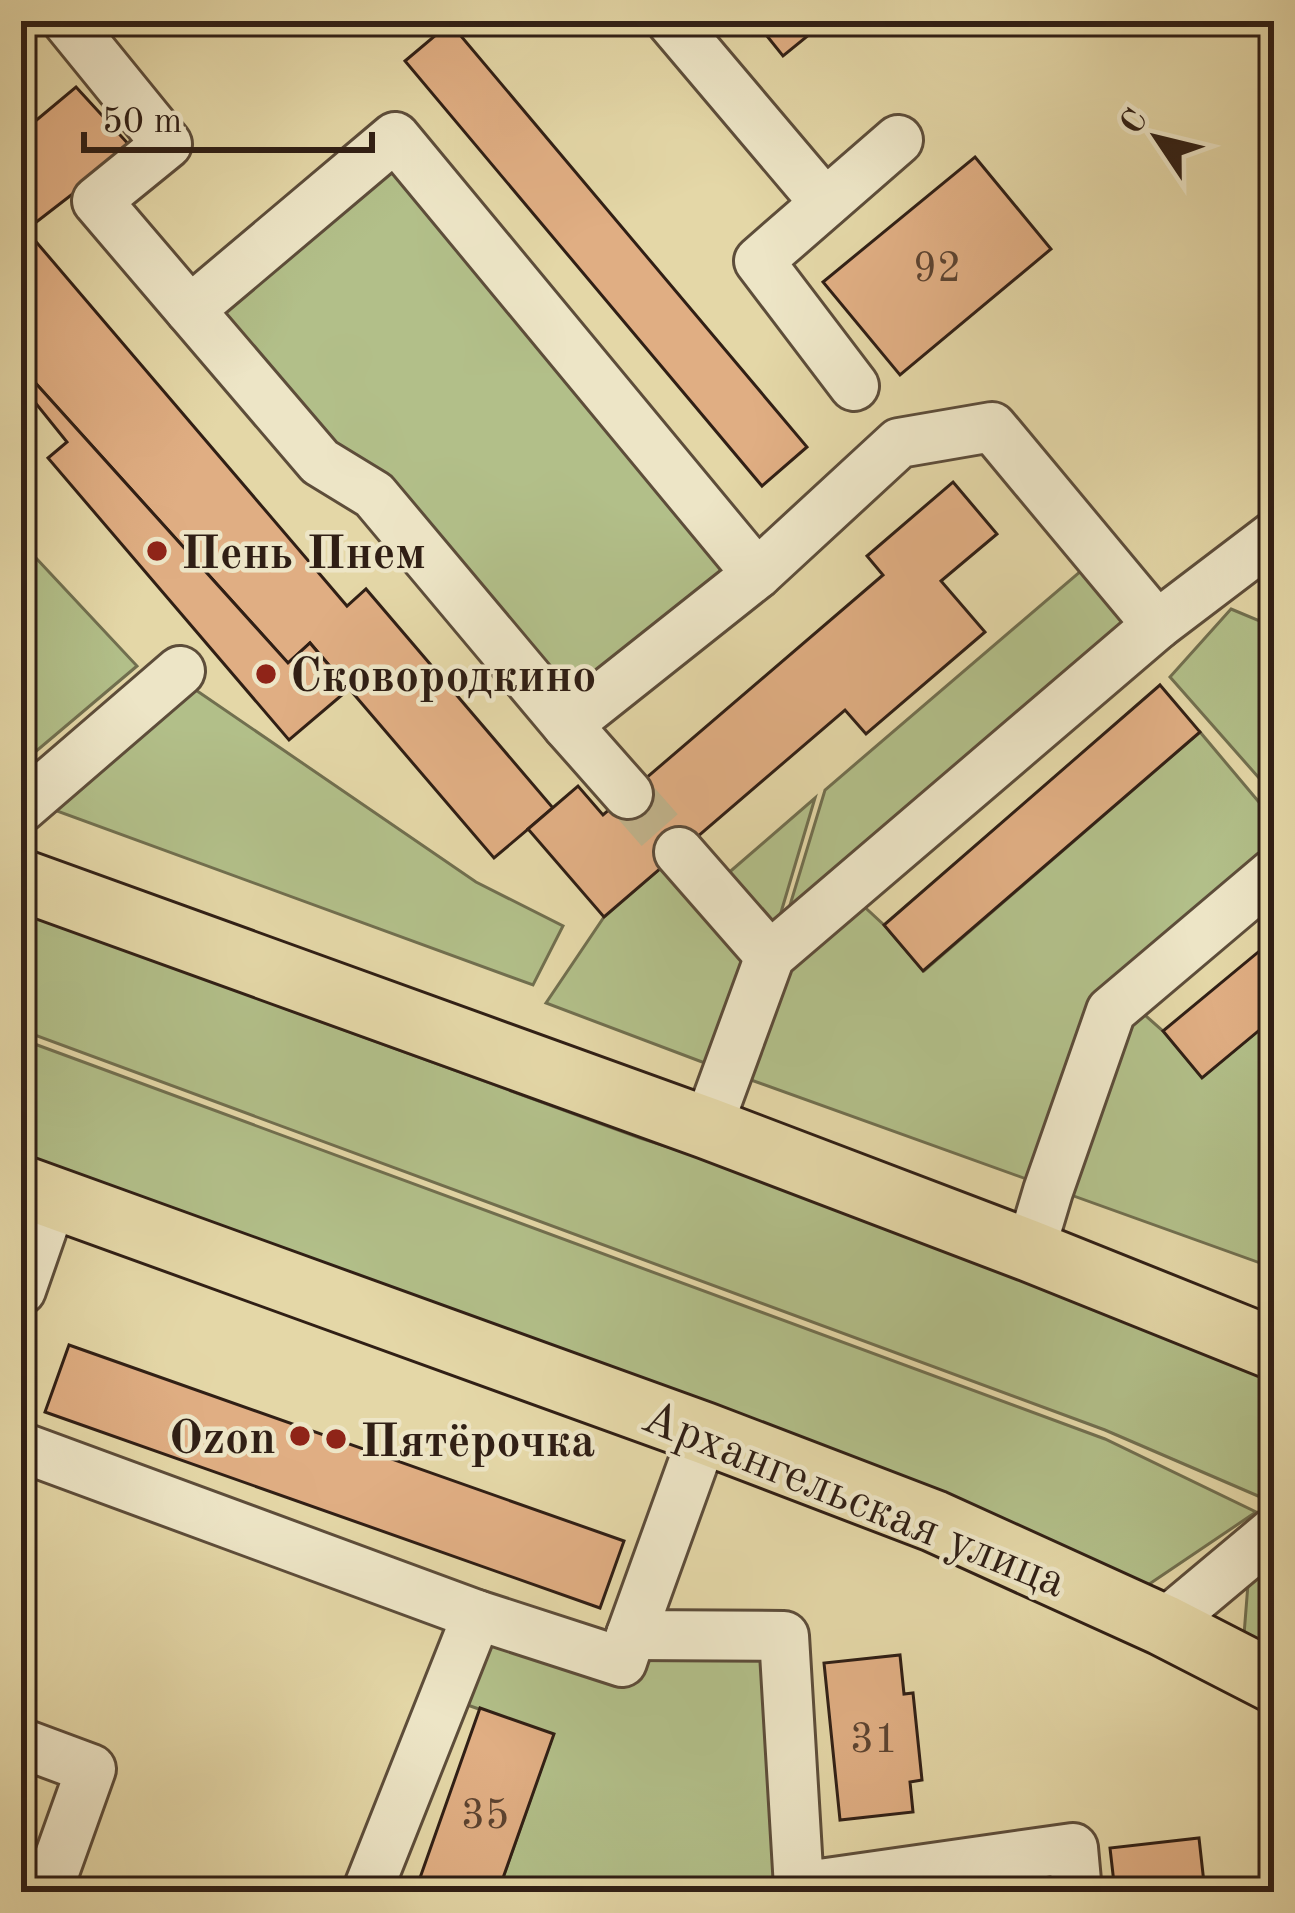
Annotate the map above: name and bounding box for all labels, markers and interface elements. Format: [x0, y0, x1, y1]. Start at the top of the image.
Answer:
scale bar [84, 78, 372, 152]
north arrow [1097, 78, 1217, 198]
text: С [1116, 104, 1155, 141]
text: 50 m [102, 105, 182, 141]
house number: 92 [913, 249, 961, 291]
place label: Пень Пнем [181, 531, 426, 579]
marker: Пень Пнем [144, 538, 170, 564]
place label: Сковородкино [290, 654, 597, 702]
marker: Сковородкино [253, 661, 279, 687]
street label: Архангельская улица [635, 1394, 1072, 1608]
place label: Ozon [169, 1416, 276, 1464]
place label: Пятёрочка [360, 1419, 596, 1467]
marker: Ozon [287, 1423, 313, 1449]
marker: Пятёрочка [323, 1426, 349, 1452]
house number: 31 [850, 1720, 898, 1762]
house number: 35 [461, 1796, 509, 1838]

